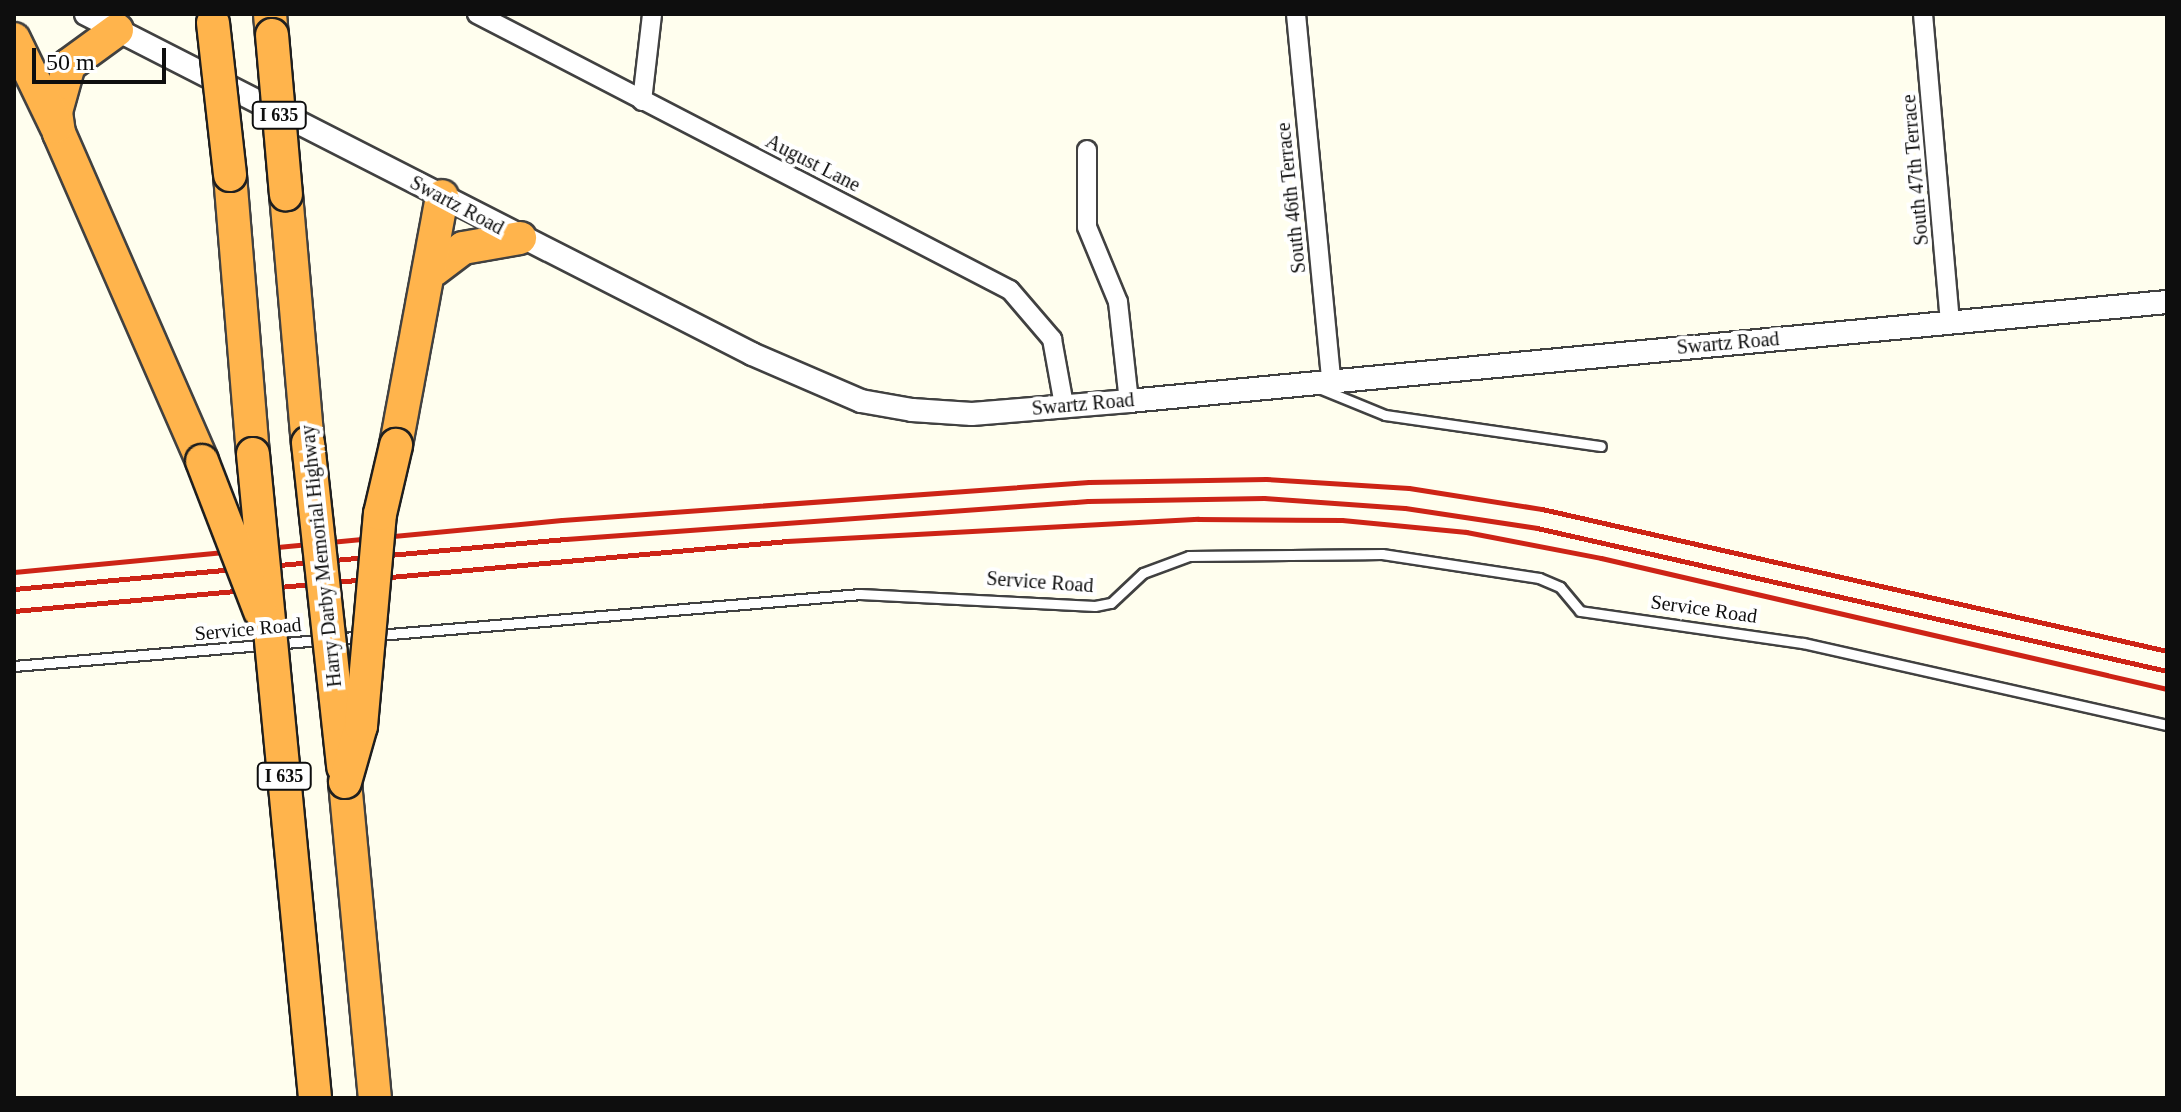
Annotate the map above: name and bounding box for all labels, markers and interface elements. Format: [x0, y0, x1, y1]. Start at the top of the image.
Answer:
scale bar [36, 32, 170, 82]
text: 50 m [46, 49, 95, 75]
street label: South 47th Terrace [1896, 93, 1934, 247]
road number: I 635 [251, 101, 307, 129]
street label: South 46th Terrace [1271, 121, 1311, 275]
street label: August Lane [762, 129, 864, 197]
street label: Swartz Road [406, 170, 508, 240]
street label: Swartz Road [1676, 327, 1780, 359]
street label: Swartz Road [1031, 388, 1135, 420]
street label: Harry Darby Memorial Highway [295, 424, 347, 688]
street label: Service Road [986, 566, 1094, 598]
street label: Service Road [1649, 590, 1759, 628]
street label: Service Road [194, 612, 302, 646]
road number: I 635 [256, 762, 312, 790]

